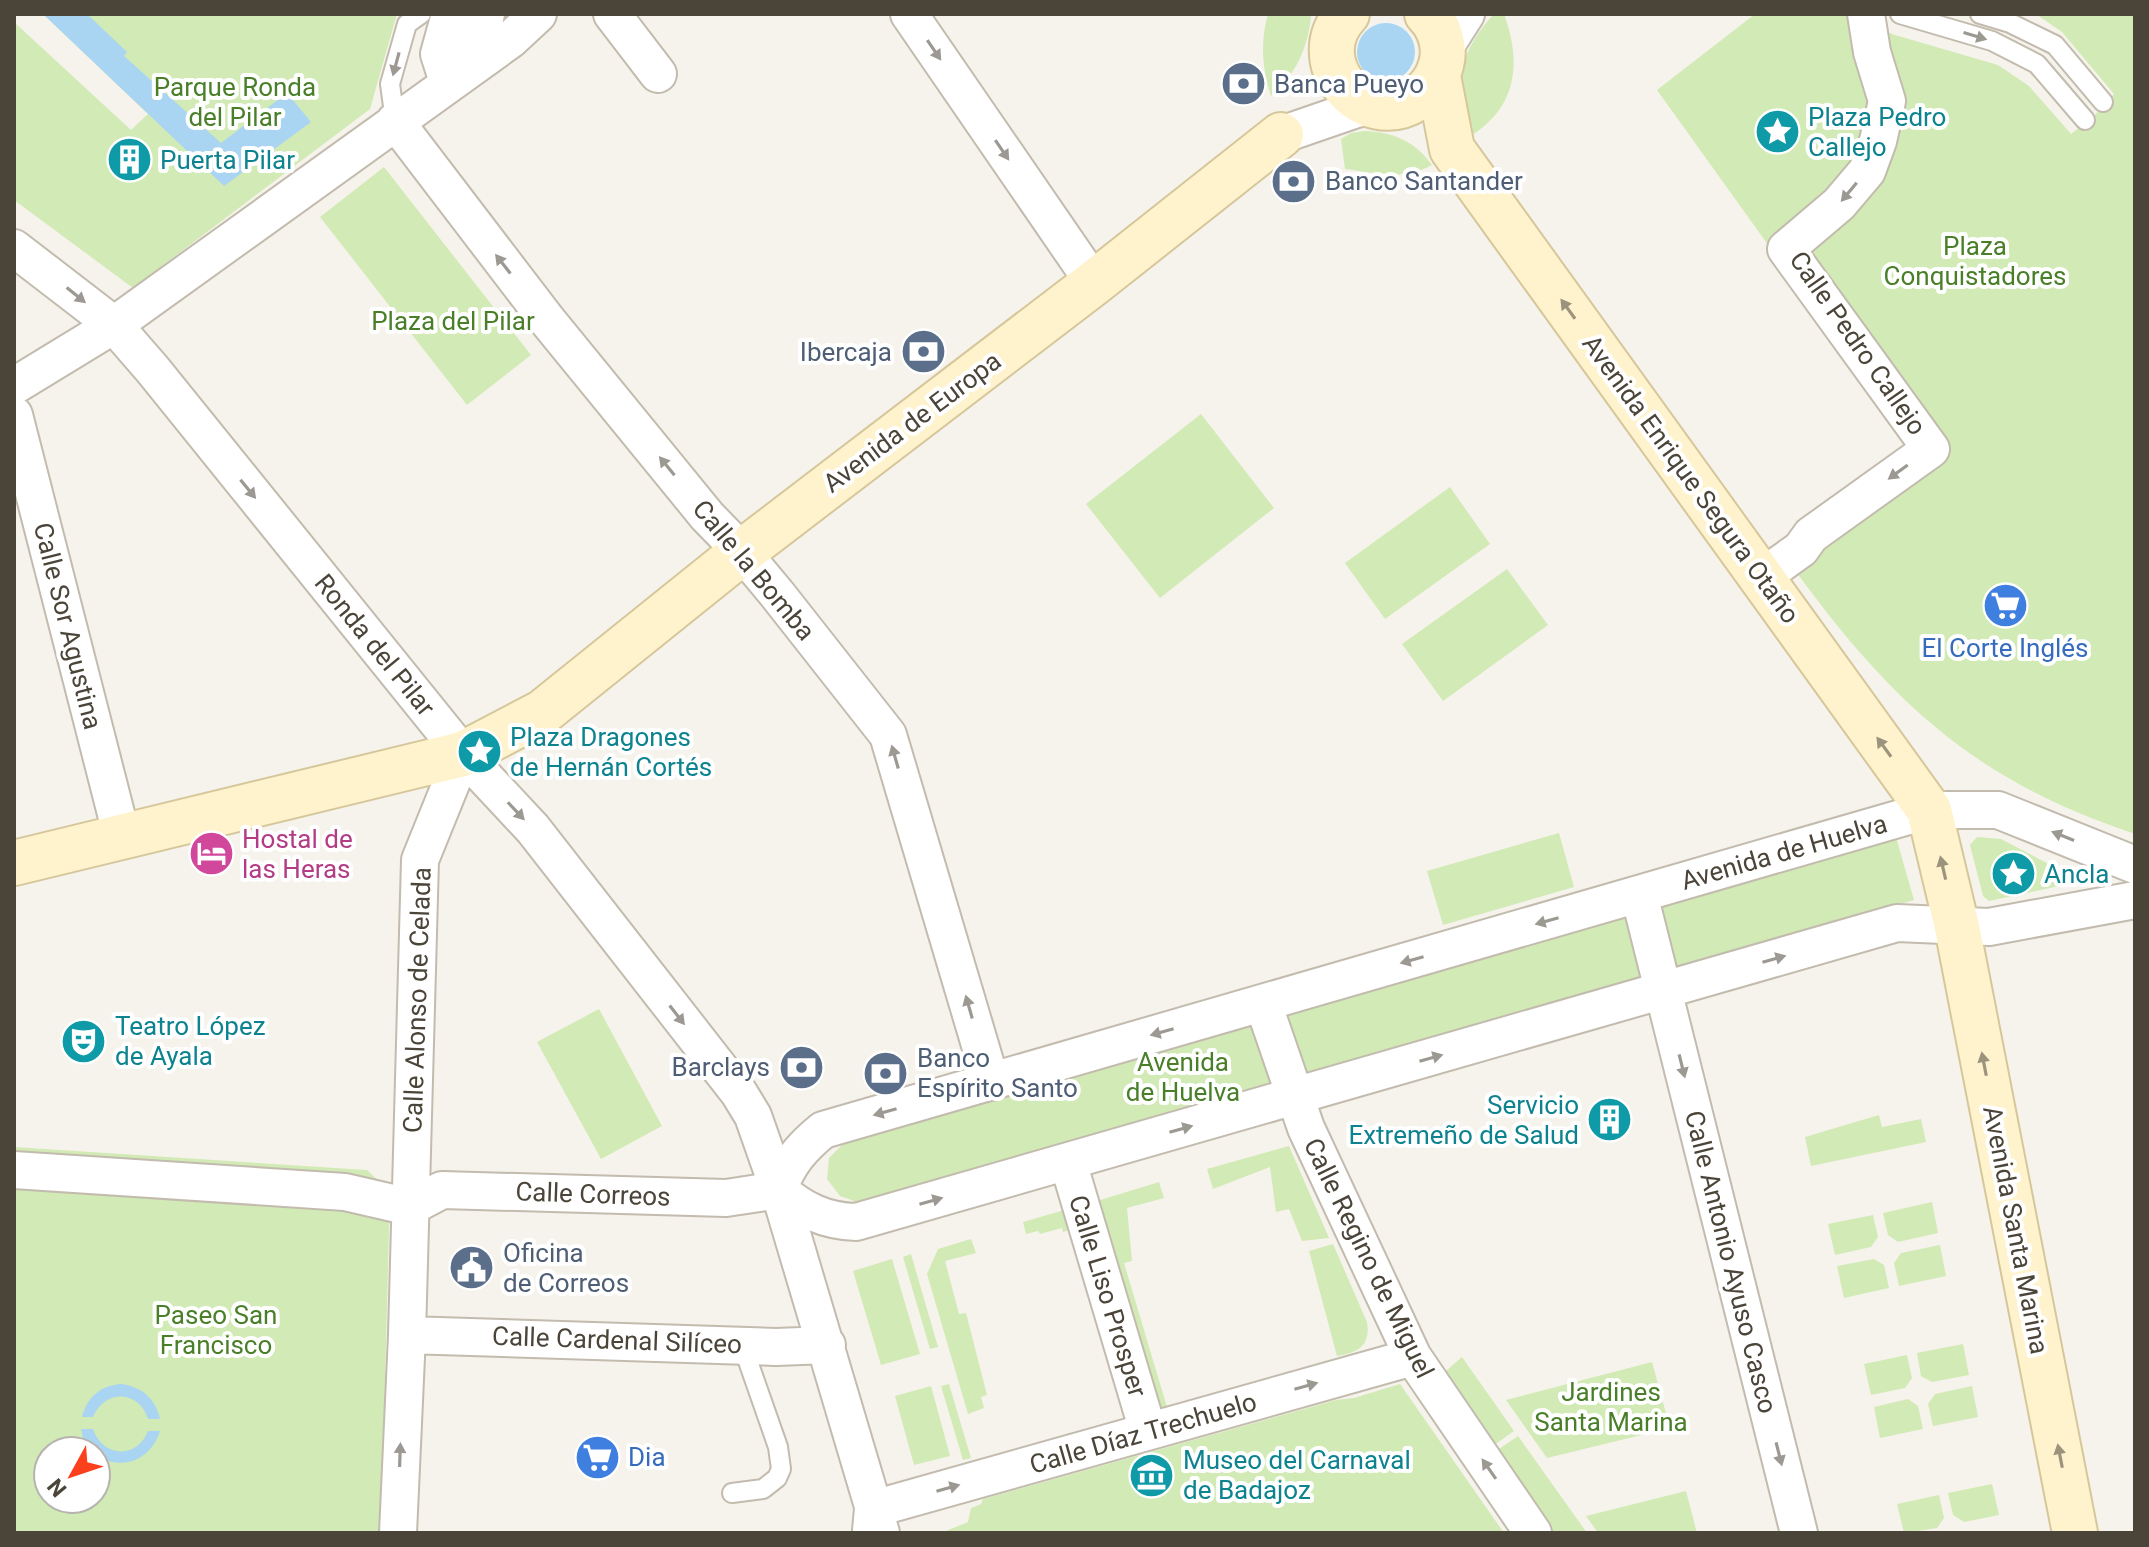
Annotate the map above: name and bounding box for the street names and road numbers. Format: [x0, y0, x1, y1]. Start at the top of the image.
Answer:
street label: Calle Pedro Callejo [1783, 246, 1933, 440]
street label: Avenida Enrique Segura Otaño [1576, 329, 1806, 629]
street label: Avenida de Europa [817, 346, 1007, 498]
street label: Calle la Bomba [687, 494, 821, 646]
street label: Calle Sor Agustina [28, 519, 108, 733]
street label: Ronda del Pilar [309, 568, 441, 722]
street label: Avenida de Huelva [1678, 808, 1890, 896]
street label: Calle Alonso de Celada [397, 867, 437, 1133]
street label: Avenida Santa Marina [1977, 1103, 2055, 1357]
street label: Calle Antonio Ayuso Casco [1679, 1108, 1783, 1416]
street label: Calle Regino de Miguel [1298, 1133, 1440, 1383]
street label: Calle Correos [515, 1176, 671, 1212]
street label: Calle Liso Prosper [1063, 1192, 1153, 1401]
street label: Calle Cardenal Silíceo [492, 1321, 742, 1359]
street label: Calle Díaz Trechuelo [1026, 1386, 1260, 1480]

